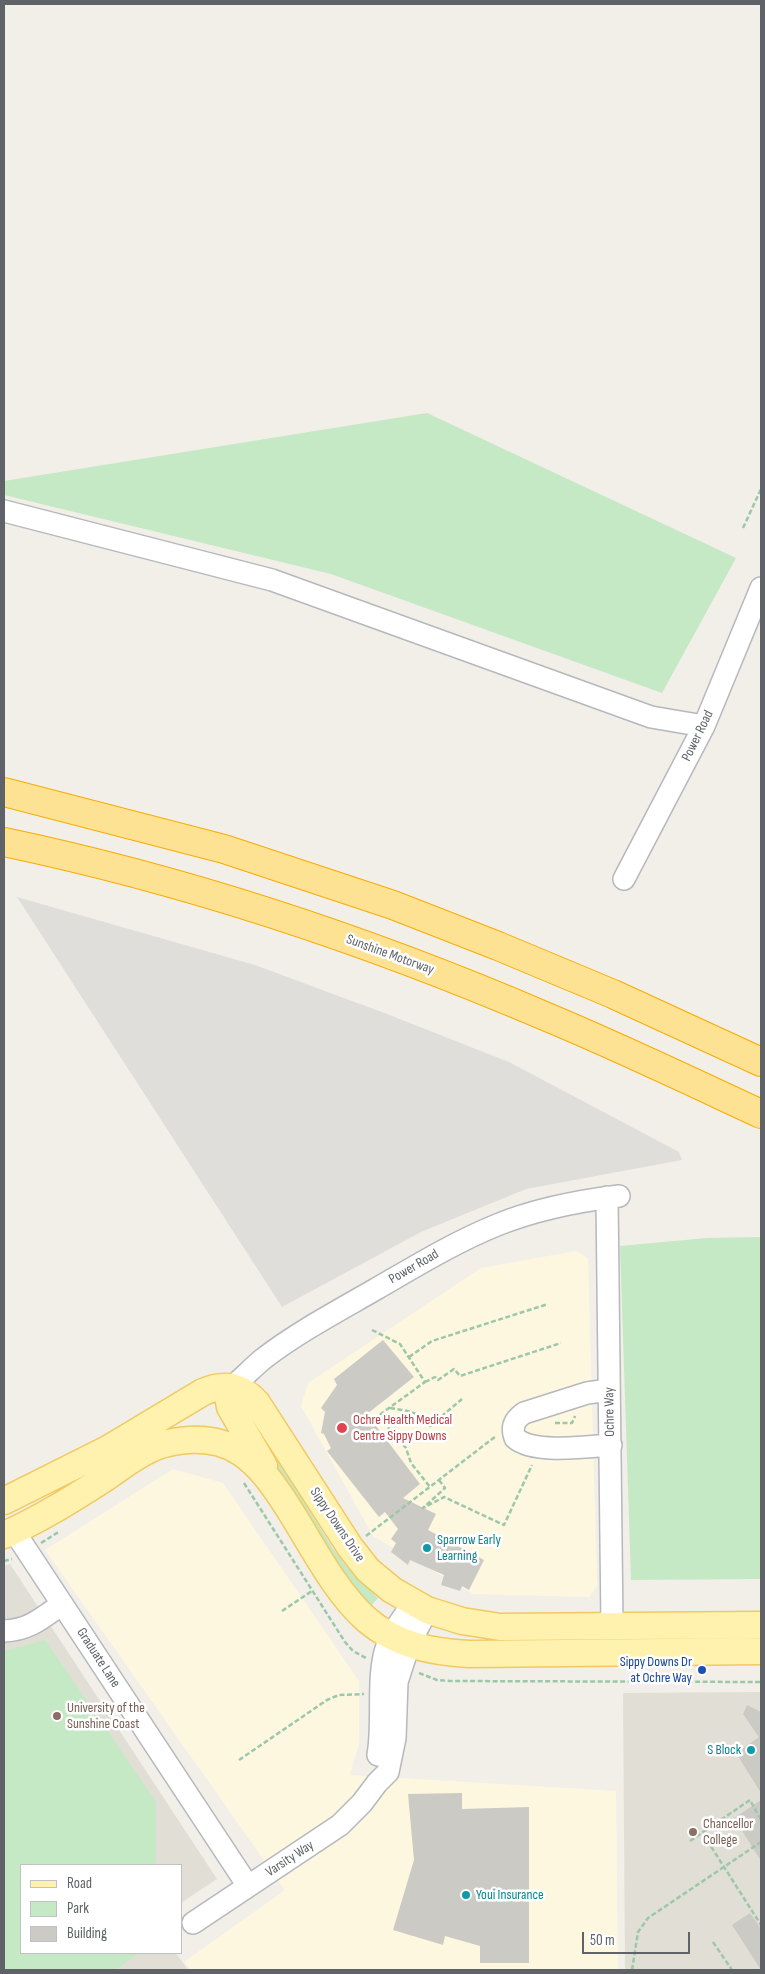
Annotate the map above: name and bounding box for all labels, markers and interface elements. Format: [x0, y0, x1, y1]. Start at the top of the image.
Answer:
street label: Power Road [678, 708, 718, 764]
street label: Sunshine Motorway [344, 931, 436, 979]
street label: Power Road [386, 1246, 442, 1288]
street label: Ochre Way [601, 1387, 619, 1437]
place label: Ochre Health Medical Centre Sippy Downs [353, 1412, 452, 1444]
marker: Ochre Health Medical Centre Sippy Downs [335, 1421, 349, 1435]
street label: Sippy Downs Drive [306, 1485, 368, 1565]
place label: Sparrow Early Learning [437, 1532, 501, 1564]
marker: Sparrow Early Learning [421, 1542, 433, 1554]
street label: Graduate Lane [73, 1625, 123, 1691]
place label: Sippy Downs Dr at Ochre Way [620, 1654, 692, 1686]
marker: Sippy Downs Dr at Ochre Way [696, 1664, 708, 1676]
place label: University of the Sunshine Coast [67, 1700, 145, 1732]
marker: University of the Sunshine Coast [51, 1710, 63, 1722]
place label: S Block [707, 1742, 741, 1758]
marker: S Block [745, 1744, 757, 1756]
place label: Chancellor College [703, 1816, 753, 1848]
marker: Chancellor College [687, 1826, 699, 1838]
street label: Varsity Way [263, 1837, 317, 1881]
legend [20, 1864, 182, 1954]
text: Road [67, 1874, 92, 1893]
place label: Youi Insurance [476, 1887, 544, 1903]
marker: Youi Insurance [460, 1889, 472, 1901]
text: Park [67, 1899, 89, 1918]
scale bar [585, 1922, 692, 1954]
text: Building [67, 1924, 107, 1943]
text: 50 m [590, 1931, 615, 1950]

